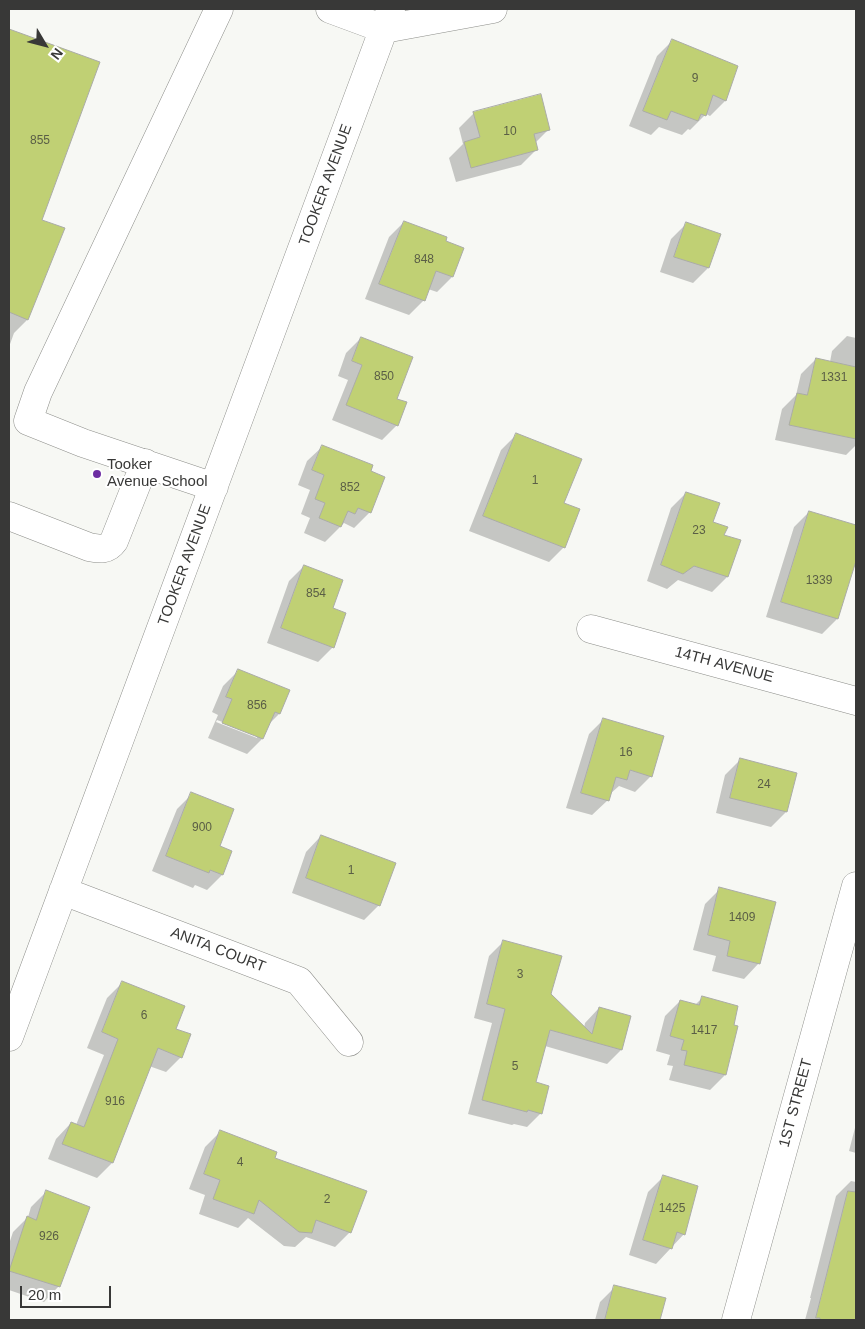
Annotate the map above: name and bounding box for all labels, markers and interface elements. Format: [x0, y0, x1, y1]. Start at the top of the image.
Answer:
north arrow [20, 20, 70, 70]
text: N [48, 45, 66, 63]
house number: 9 [692, 72, 698, 86]
street label: TOOKER AVENUE [296, 122, 356, 248]
house number: 10 [503, 125, 517, 139]
house number: 855 [30, 134, 50, 148]
house number: 848 [414, 253, 434, 267]
house number: 850 [374, 370, 394, 384]
house number: 1331 [821, 371, 847, 385]
place label: Tooker Avenue School [107, 456, 208, 491]
marker: Tooker Avenue School [91, 468, 103, 480]
house number: 1 [532, 474, 538, 488]
house number: 852 [340, 481, 360, 495]
street label: TOOKER AVENUE [155, 502, 215, 628]
house number: 23 [692, 524, 706, 538]
house number: 1339 [806, 574, 832, 588]
house number: 854 [306, 587, 326, 601]
street label: 14TH AVENUE [673, 643, 775, 687]
house number: 856 [247, 699, 267, 713]
house number: 16 [619, 746, 633, 760]
house number: 24 [757, 778, 771, 792]
house number: 900 [192, 821, 212, 835]
house number: 1 [348, 864, 354, 878]
house number: 1409 [729, 911, 755, 925]
street label: ANITA COURT [168, 924, 268, 976]
house number: 3 [517, 968, 523, 982]
house number: 6 [141, 1009, 147, 1023]
house number: 1417 [691, 1024, 717, 1038]
street label: 1ST STREET [776, 1057, 816, 1149]
house number: 5 [512, 1060, 518, 1074]
house number: 916 [105, 1095, 125, 1109]
house number: 4 [237, 1156, 243, 1170]
house number: 2 [324, 1193, 330, 1207]
house number: 1425 [659, 1202, 685, 1216]
house number: 926 [39, 1230, 59, 1244]
scale bar [22, 1276, 114, 1308]
text: 20 m [28, 1286, 61, 1303]

